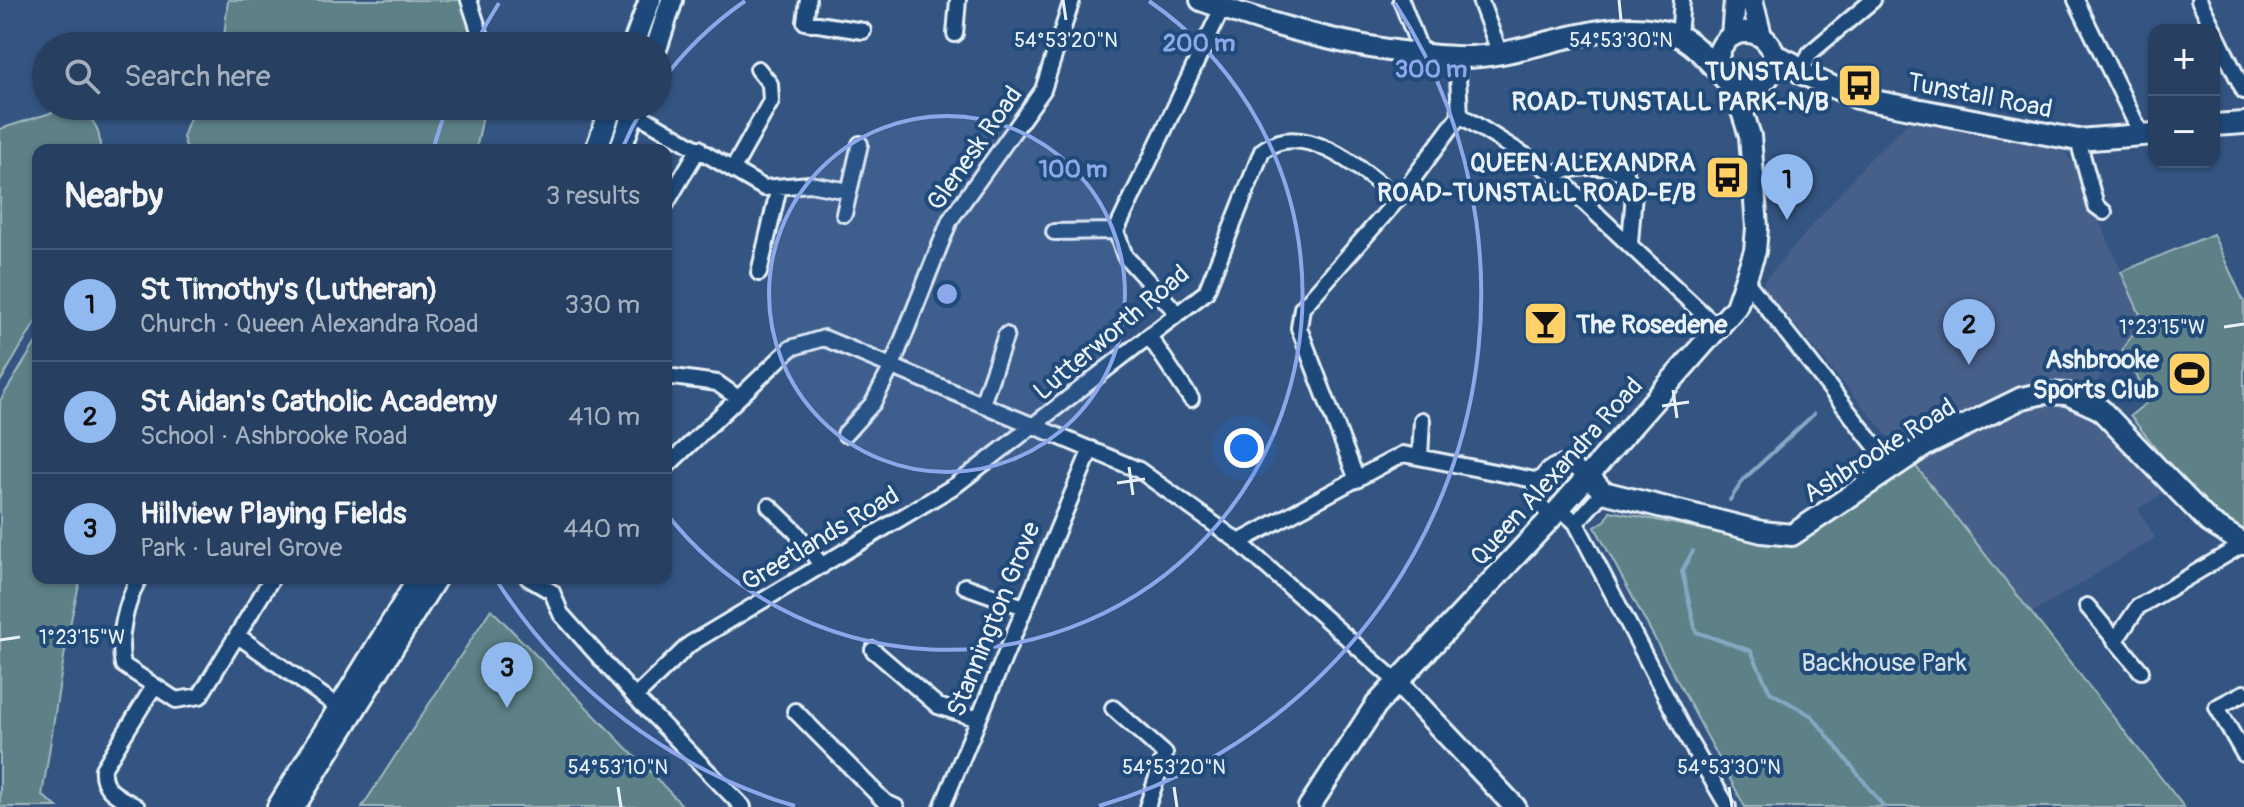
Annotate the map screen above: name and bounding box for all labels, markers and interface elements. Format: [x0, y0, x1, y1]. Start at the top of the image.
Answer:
map controls [2148, 24, 2220, 168]
button: + [2148, 24, 2220, 96]
text: 54°53'20"N [1014, 28, 1118, 53]
text: 54°53'30"N [1569, 28, 1673, 53]
text: 200 m [1163, 29, 1235, 58]
search box [32, 32, 672, 120]
icon: search [60, 54, 104, 98]
text: 300 m [1395, 55, 1467, 84]
place label: TUNSTALL ROAD-TUNSTALL PARK-N/B [1512, 56, 1829, 118]
text: Search here [124, 58, 271, 95]
bus stop icon: TUNSTALL ROAD-TUNSTALL PARK-N/B [1836, 62, 1884, 110]
street label: Tunstall Road [1905, 66, 2055, 126]
street label: Glenesk Road [920, 80, 1029, 217]
button: − [2148, 96, 2220, 168]
place label: QUEEN ALEXANDRA ROAD-TUNSTALL ROAD-E/B [1377, 147, 1696, 209]
bus stop icon: QUEEN ALEXANDRA ROAD-TUNSTALL ROAD-E/B [1703, 153, 1751, 201]
pin: 1 [1761, 154, 1813, 220]
text: 100 m [1039, 155, 1107, 184]
text: Nearby [64, 175, 163, 218]
text: 3 results [546, 180, 640, 212]
street label: Lutterworth Road [1027, 258, 1196, 407]
text: St Timothy's (Lutheran) [140, 271, 438, 308]
centre of rings [933, 280, 961, 308]
text: 1 [85, 289, 95, 321]
text: 330 m [564, 289, 640, 321]
pin: 2 [1943, 299, 1995, 365]
bar icon: The Rosedene [1521, 300, 1569, 348]
text: Church · Queen Alexandra Road [140, 308, 479, 340]
place label: The Rosedene [1575, 309, 1729, 341]
text: 1°23'15"W [2119, 315, 2205, 340]
place label: Ashbrooke Sports Club [2033, 344, 2160, 406]
sports icon: Ashbrooke Sports Club [2166, 350, 2214, 398]
street label: Queen Alexandra Road [1464, 371, 1650, 573]
text: St Aidan's Catholic Academy [140, 383, 497, 420]
street label: Ashbrooke Road [1798, 391, 1961, 510]
text: 2 [83, 401, 97, 433]
text: 410 m [568, 401, 640, 433]
text: School · Ashbrooke Road [140, 420, 408, 452]
your location [1224, 428, 1264, 468]
street label: Greetlands Road [736, 479, 905, 598]
text: Hillview Playing Fields [140, 495, 407, 532]
text: 3 [83, 513, 97, 545]
text: 440 m [563, 513, 640, 545]
street label: Stannington Grove [940, 517, 1048, 722]
text: Park · Laurel Grove [140, 532, 342, 564]
text: 1°23'15"W [39, 625, 125, 650]
pin: 3 [481, 642, 533, 708]
park label: Backhouse Park [1801, 647, 1967, 679]
text: 54°53'10"N [568, 755, 668, 780]
text: 54°53'20"N [1122, 755, 1226, 780]
text: 54°53'30"N [1677, 755, 1781, 780]

